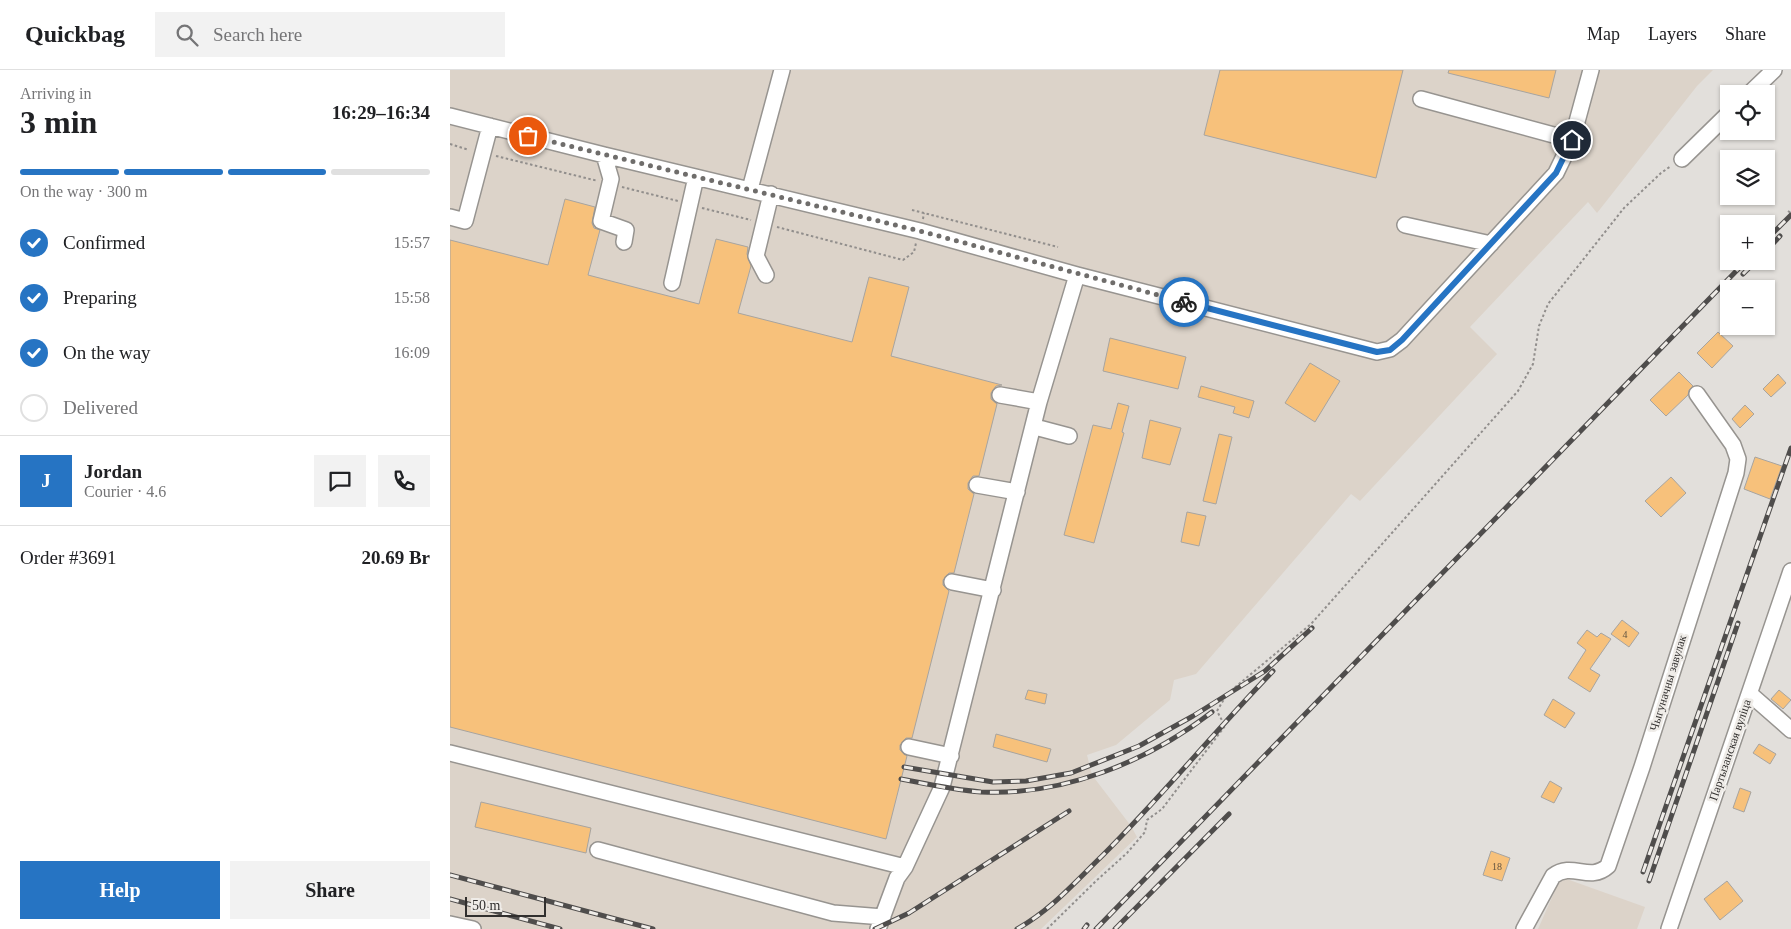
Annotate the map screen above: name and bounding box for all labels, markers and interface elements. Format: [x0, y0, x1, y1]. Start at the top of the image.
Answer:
search box [155, 12, 505, 57]
text: Quickbag [25, 21, 125, 47]
icon: search [173, 21, 201, 49]
text: Search here [213, 24, 302, 45]
text: Map [1587, 24, 1620, 44]
text: Layers [1648, 24, 1697, 44]
text: Share [1725, 24, 1766, 44]
text: Arriving in [20, 85, 92, 102]
map controls [1720, 85, 1775, 335]
button: locate [1720, 85, 1775, 140]
text: 16:29–16:34 [332, 102, 430, 123]
text: 3 min [20, 104, 97, 140]
pin [507, 115, 549, 157]
pin [1551, 119, 1593, 161]
icon: bag [514, 122, 542, 150]
icon: home [1558, 126, 1586, 154]
button: layers [1720, 150, 1775, 205]
text: On the way · 300 m [20, 183, 148, 200]
button: + [1720, 215, 1775, 270]
icon: check [20, 229, 48, 257]
text: Confirmed [63, 232, 145, 253]
text: 15:57 [394, 234, 430, 251]
courier [1159, 277, 1209, 327]
button: − [1720, 280, 1775, 335]
icon: check [20, 284, 48, 312]
text: Preparing [63, 287, 137, 308]
icon: bike [1170, 288, 1198, 316]
text: 15:58 [394, 289, 430, 306]
icon: check [20, 339, 48, 367]
text: On the way [63, 342, 151, 363]
text: 16:09 [394, 344, 430, 361]
text: Delivered [63, 397, 138, 418]
button: chat [314, 455, 366, 507]
button: phone [378, 455, 430, 507]
text: Jordan [84, 461, 142, 482]
text: J [41, 470, 51, 491]
text: Courier · 4.6 [84, 483, 166, 500]
text: Order #3691 [20, 547, 117, 568]
text: 20.69 Br [361, 547, 430, 568]
house number: 4 [1623, 629, 1628, 640]
street label: Чыгуначны завулак [1647, 633, 1689, 733]
street label: Партызанская вуліца [1706, 697, 1754, 803]
button: Help [20, 861, 220, 919]
button: Share [230, 861, 430, 919]
house number: 18 [1492, 861, 1502, 872]
scale bar [465, 894, 546, 917]
text: 50 m [472, 898, 500, 913]

